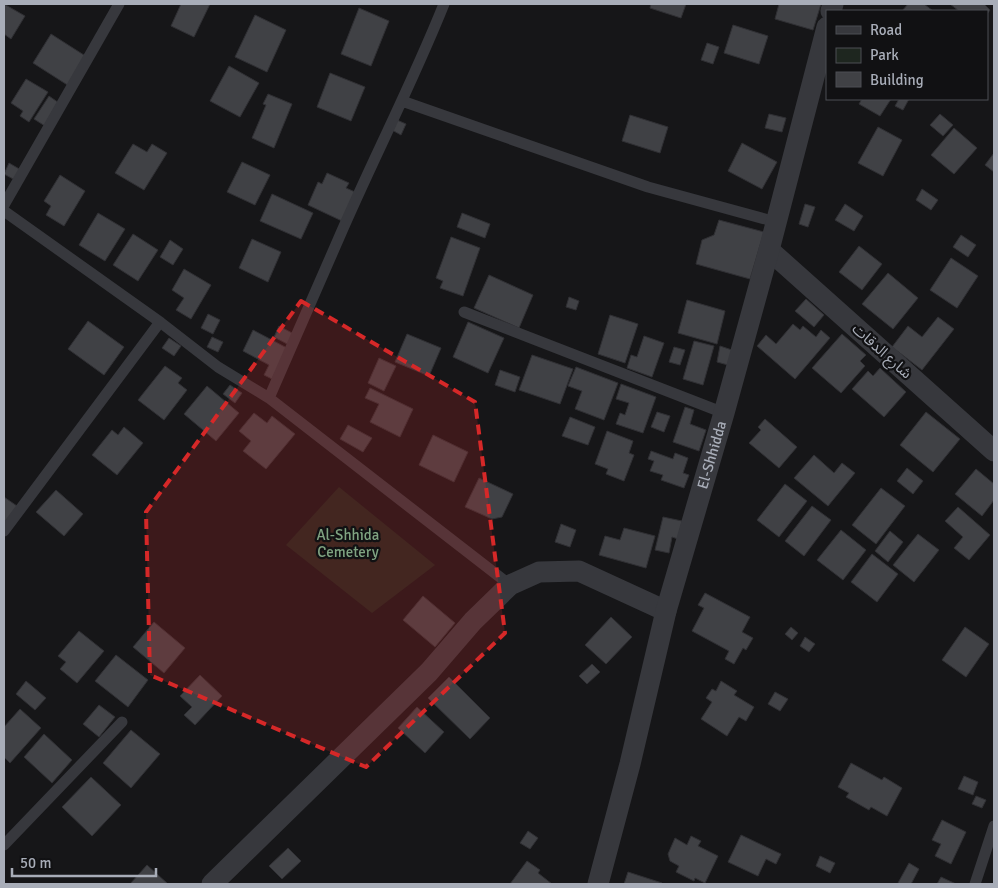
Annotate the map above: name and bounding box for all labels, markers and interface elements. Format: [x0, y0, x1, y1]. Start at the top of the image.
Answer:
legend [826, 10, 988, 100]
text: Road [870, 21, 902, 39]
text: Park [870, 46, 899, 64]
text: Building [870, 71, 924, 89]
street label: شارع الدقات [846, 320, 916, 385]
street label: El-Shhidda [693, 419, 730, 491]
park label: Al-Shhida Cemetery [317, 526, 379, 561]
scale bar [12, 846, 156, 878]
text: 50 m [20, 854, 51, 872]

